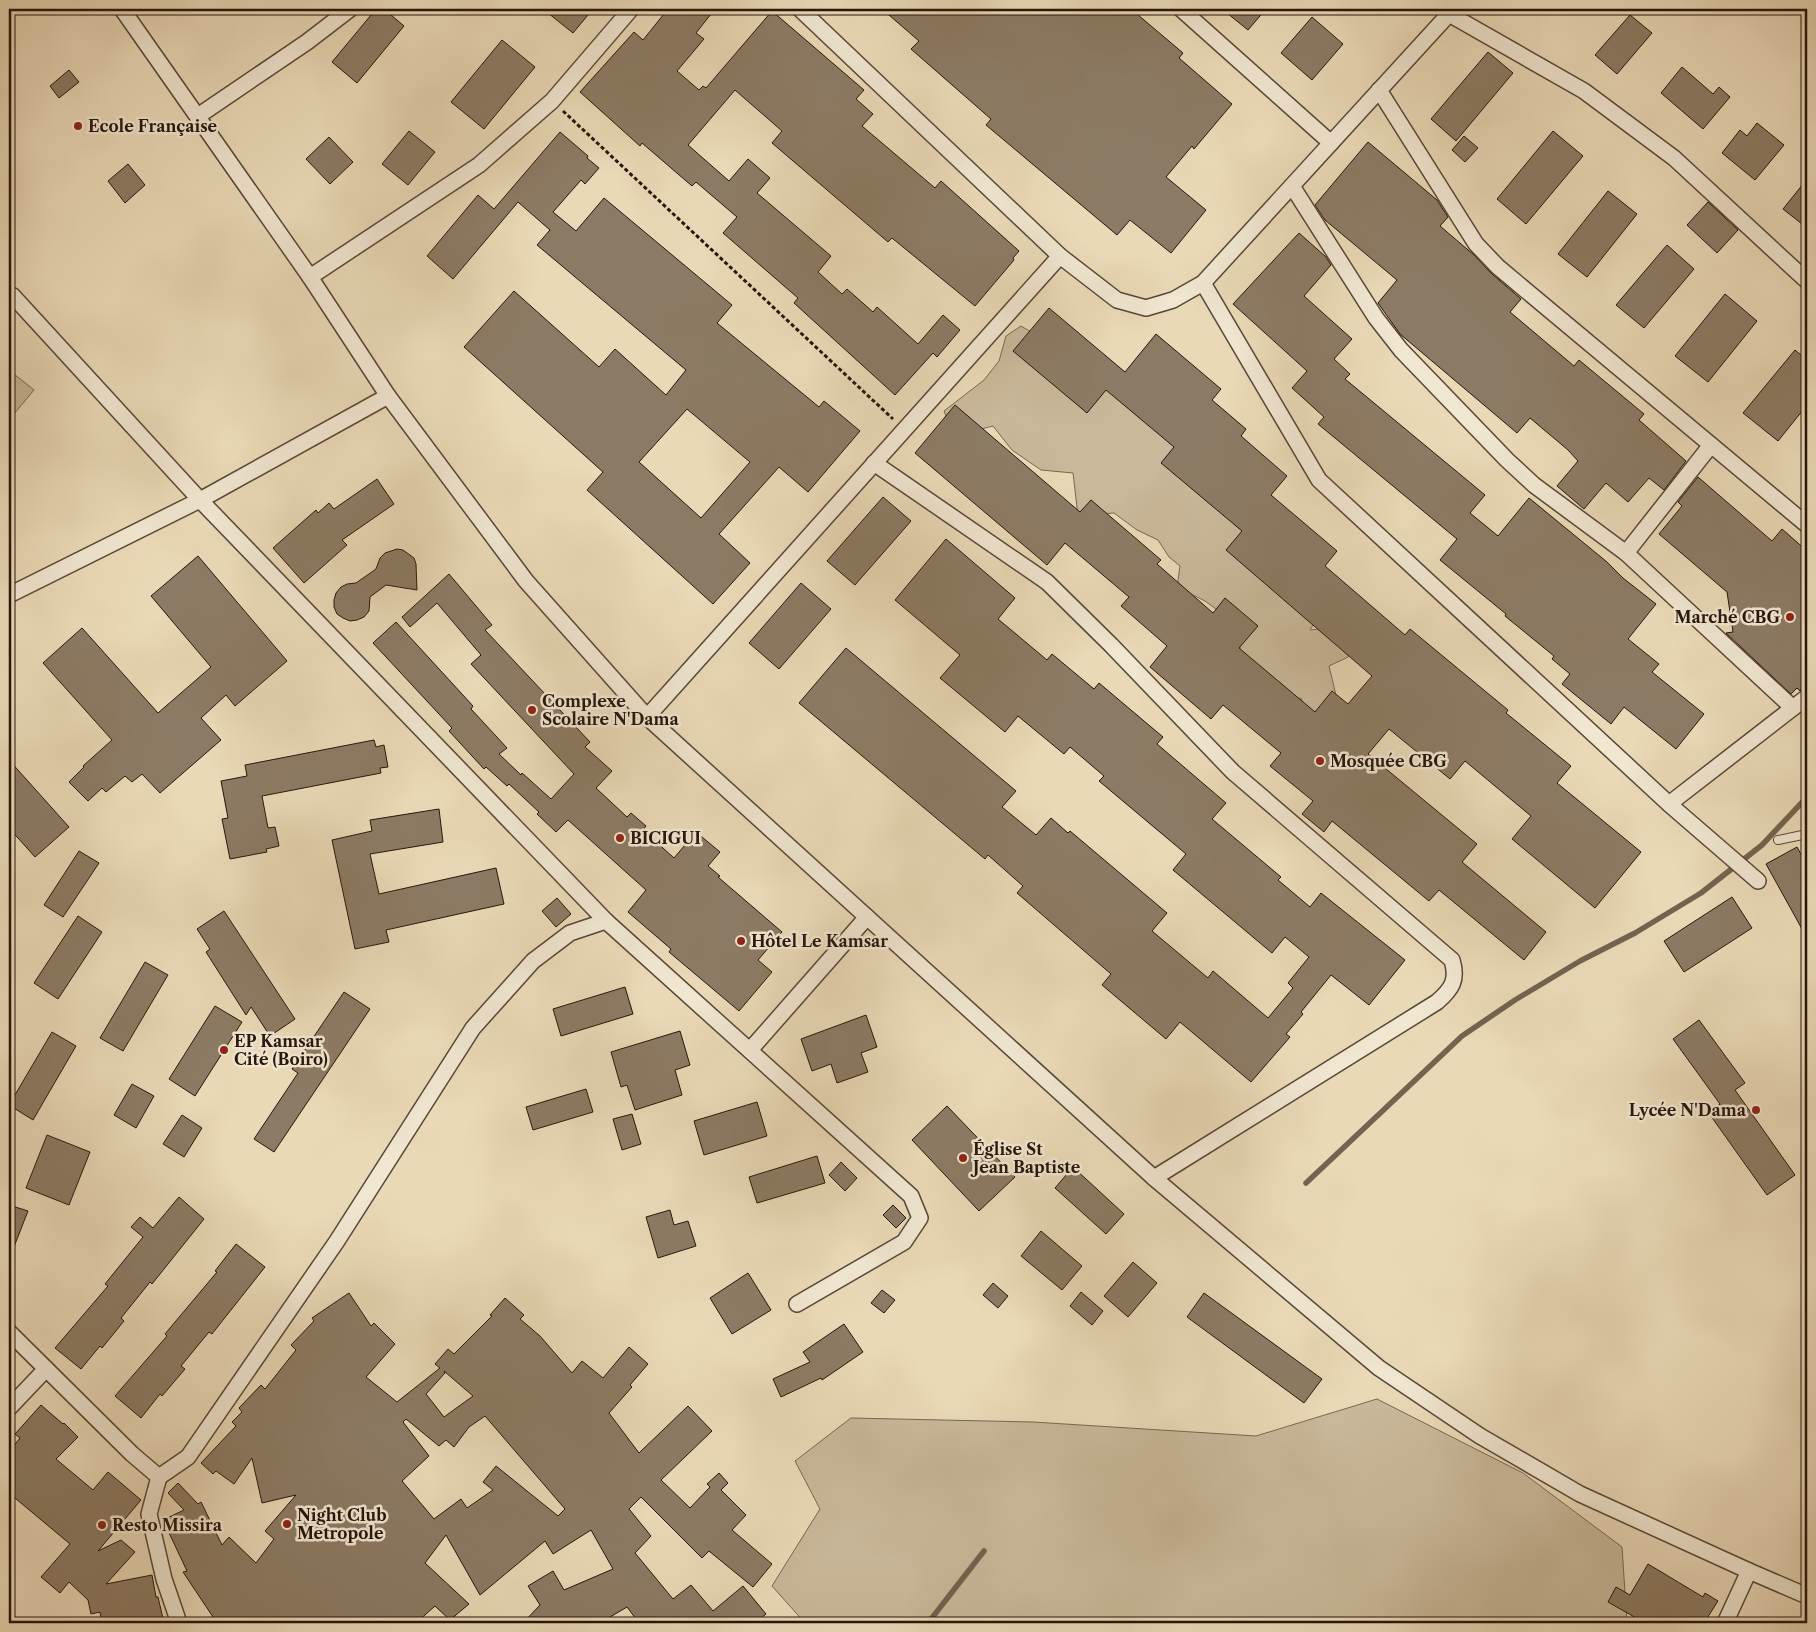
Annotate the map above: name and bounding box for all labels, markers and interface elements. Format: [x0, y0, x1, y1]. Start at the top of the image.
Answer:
place label: Ecole Française [88, 116, 218, 136]
marker: Ecole Française [72, 120, 84, 132]
place label: Marché CBG [1675, 607, 1780, 627]
marker: Marché CBG [1784, 611, 1796, 623]
place label: Complexe Scolaire N'Dama [542, 691, 679, 729]
marker: Complexe Scolaire N'Dama [526, 704, 538, 716]
place label: Mosquée CBG [1330, 751, 1447, 771]
marker: Mosquée CBG [1314, 755, 1326, 767]
place label: BICIGUI [630, 828, 701, 848]
marker: BICIGUI [614, 832, 626, 844]
place label: Hôtel Le Kamsar [751, 931, 888, 951]
marker: Hôtel Le Kamsar [735, 935, 747, 947]
place label: EP Kamsar Cité (Boiro) [234, 1031, 328, 1069]
marker: EP Kamsar Cité (Boiro) [218, 1044, 230, 1056]
place label: Lycée N'Dama [1629, 1100, 1747, 1120]
marker: Lycée N'Dama [1750, 1104, 1762, 1116]
place label: Église St Jean Baptiste [970, 1139, 1081, 1177]
marker: Église St Jean Baptiste [957, 1152, 969, 1164]
place label: Night Club Metropole [297, 1505, 387, 1543]
place label: Resto Missira [112, 1515, 223, 1535]
marker: Night Club Metropole [281, 1518, 293, 1530]
marker: Resto Missira [96, 1519, 108, 1531]

